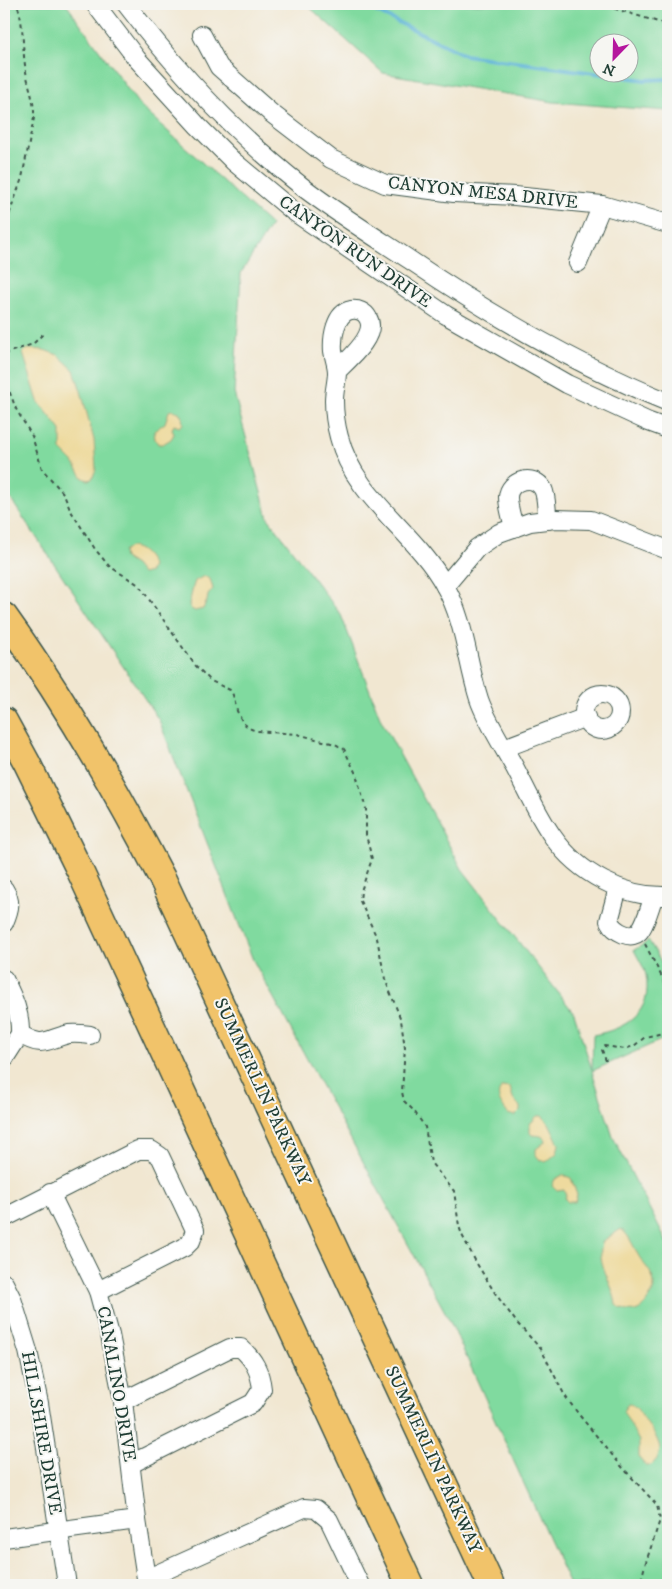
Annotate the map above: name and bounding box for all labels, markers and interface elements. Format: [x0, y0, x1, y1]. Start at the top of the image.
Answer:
north arrow [590, 32, 640, 82]
text: N [600, 58, 618, 80]
street label: CANYON MESA DRIVE [387, 172, 579, 214]
street label: CANYON RUN DRIVE [274, 191, 436, 313]
street label: SUMMERLIN PARKWAY [209, 995, 315, 1190]
street label: CANALINO DRIVE [91, 1304, 141, 1464]
street label: HILLSHIRE DRIVE [16, 1349, 66, 1517]
street label: SUMMERLIN PARKWAY [380, 1363, 486, 1558]

